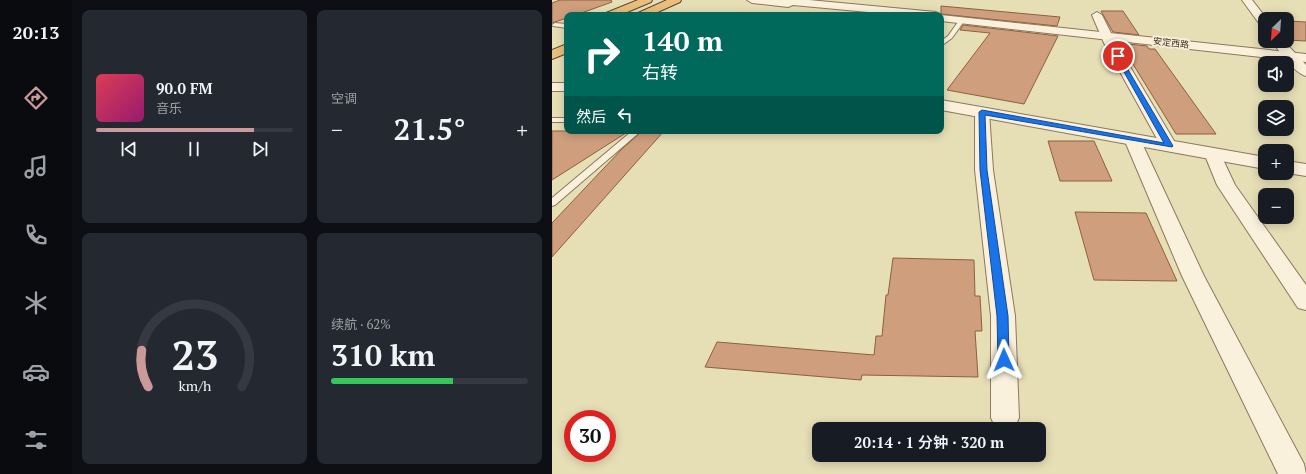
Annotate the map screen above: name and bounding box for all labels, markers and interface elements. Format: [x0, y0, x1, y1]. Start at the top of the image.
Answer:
north arrow [1258, 12, 1294, 48]
map controls [1258, 12, 1294, 224]
text: 20:13 [13, 20, 59, 44]
text: 140 m [642, 22, 723, 59]
icon: right [576, 28, 628, 80]
street label: 安定西路 [1152, 35, 1190, 51]
pin [1101, 39, 1135, 73]
icon: arrive [1107, 45, 1129, 67]
button: sound [1258, 56, 1294, 92]
text: 右转 [642, 60, 678, 84]
text: 90.0 FM [156, 78, 213, 98]
icon: directions [22, 84, 50, 112]
text: 空调 [331, 89, 357, 107]
text: 音乐 [156, 99, 182, 117]
button: layers [1258, 100, 1294, 136]
icon: left [614, 104, 636, 126]
text: 然后 [576, 106, 606, 126]
text: 21.5° [393, 109, 466, 149]
text: − [331, 115, 343, 144]
text: + [516, 115, 528, 144]
icon: previous [118, 138, 140, 160]
icon: pause [183, 138, 205, 160]
icon: next [249, 138, 271, 160]
button: + [1258, 144, 1294, 180]
icon: music [22, 153, 50, 181]
button: − [1258, 188, 1294, 224]
icon: phone [22, 221, 50, 249]
icon: climate [22, 289, 50, 317]
text: 续航 · 62% [331, 315, 391, 333]
text: 23 [171, 326, 218, 381]
text: 310 km [331, 335, 435, 375]
position arrow [983, 339, 1025, 381]
icon: car [22, 358, 50, 386]
text: km/h [178, 375, 212, 394]
speed limit sign: 30 [564, 410, 616, 462]
icon: filters [22, 426, 50, 454]
text: 20:14 · 1 分钟 · 320 m [854, 432, 1004, 452]

